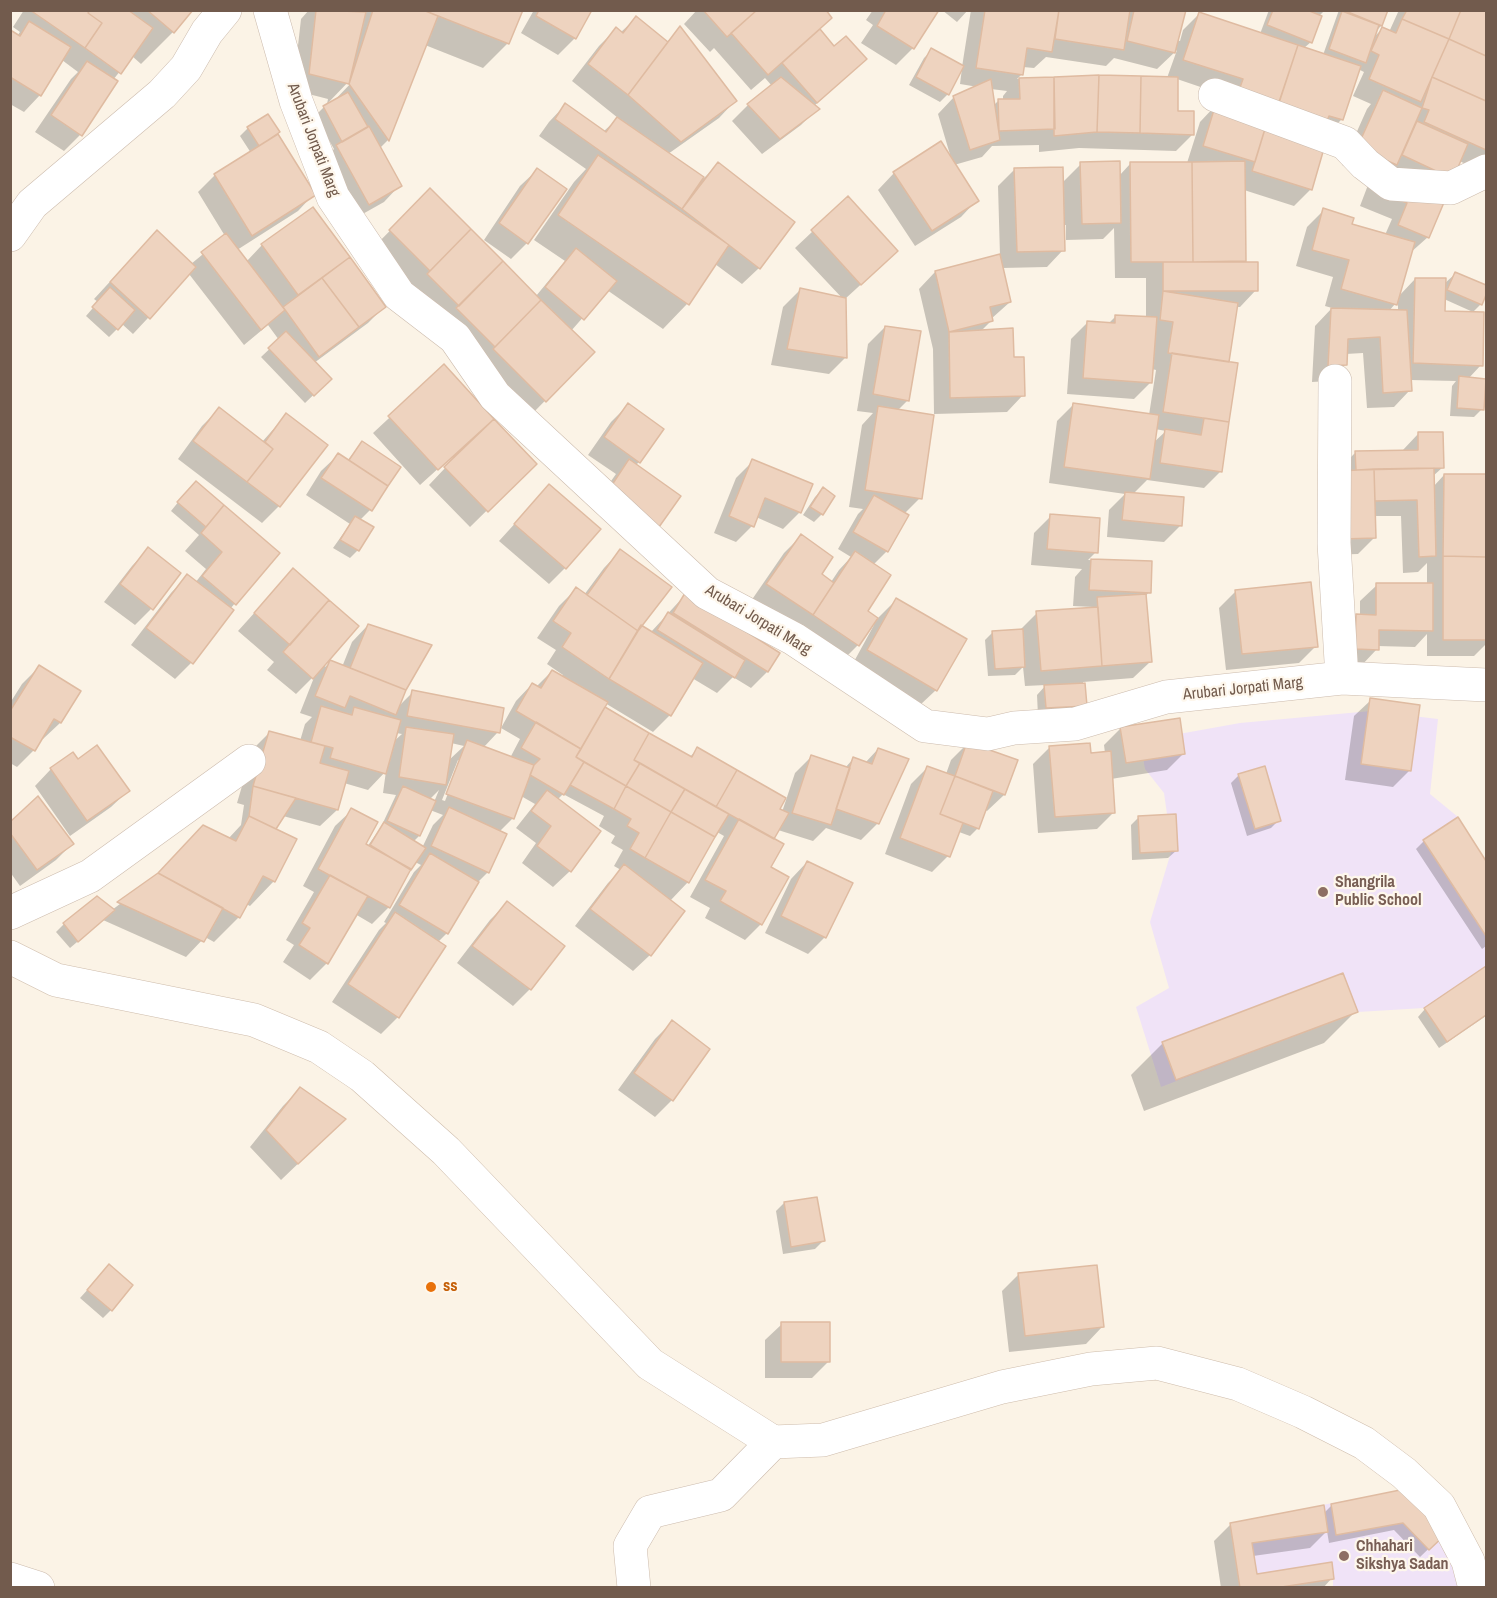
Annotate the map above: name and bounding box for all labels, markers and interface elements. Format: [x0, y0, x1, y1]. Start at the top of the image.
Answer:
street label: Arubari Jorpati Marg [282, 80, 344, 200]
street label: Arubari Jorpati Marg [701, 581, 815, 659]
street label: Arubari Jorpati Marg [1182, 673, 1304, 705]
place label: Shangrila Public School [1335, 873, 1422, 911]
marker: Shangrila Public School [1316, 885, 1330, 899]
place label: ss [443, 1277, 458, 1297]
marker: ss [424, 1280, 438, 1294]
place label: Chhahari Sikshya Sadan [1356, 1537, 1449, 1575]
marker: Chhahari Sikshya Sadan [1337, 1549, 1351, 1563]

